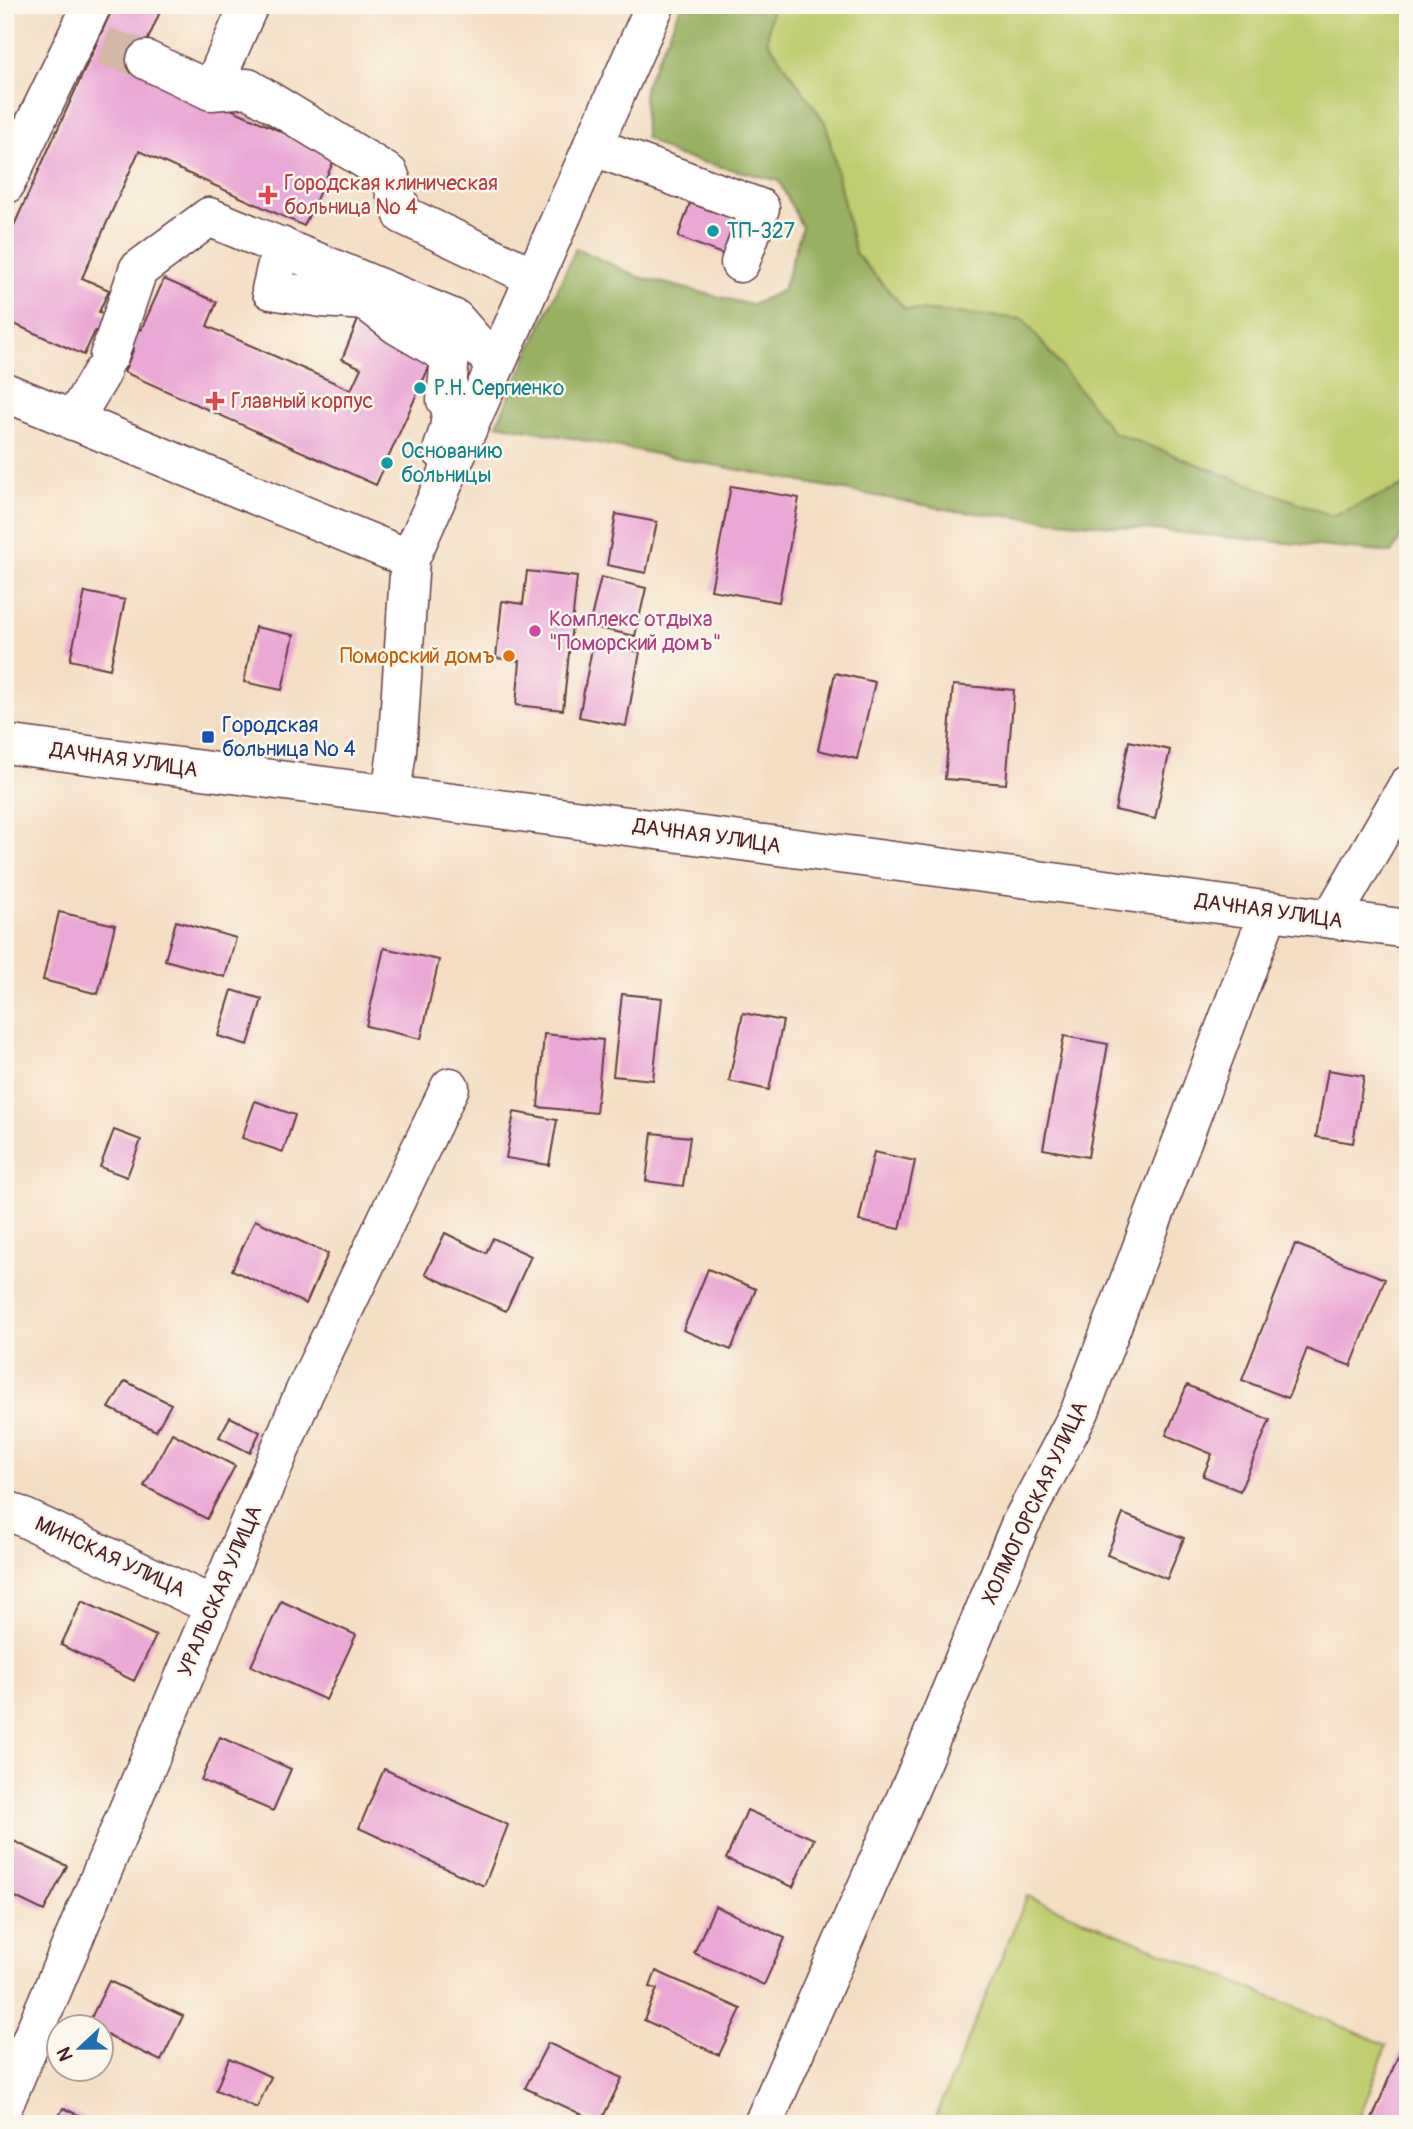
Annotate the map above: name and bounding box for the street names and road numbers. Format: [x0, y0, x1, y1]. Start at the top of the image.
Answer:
street label: ДАЧНАЯ УЛИЦА [47, 736, 200, 784]
street label: ДАЧНАЯ УЛИЦА [630, 812, 783, 860]
street label: ДАЧНАЯ УЛИЦА [1192, 887, 1345, 935]
street label: ХОЛМОГОРСКАЯ УЛИЦА [976, 1397, 1094, 1609]
street label: УРАЛЬСКАЯ УЛИЦА [172, 1501, 268, 1681]
street label: МИНСКАЯ УЛИЦА [31, 1510, 189, 1604]

